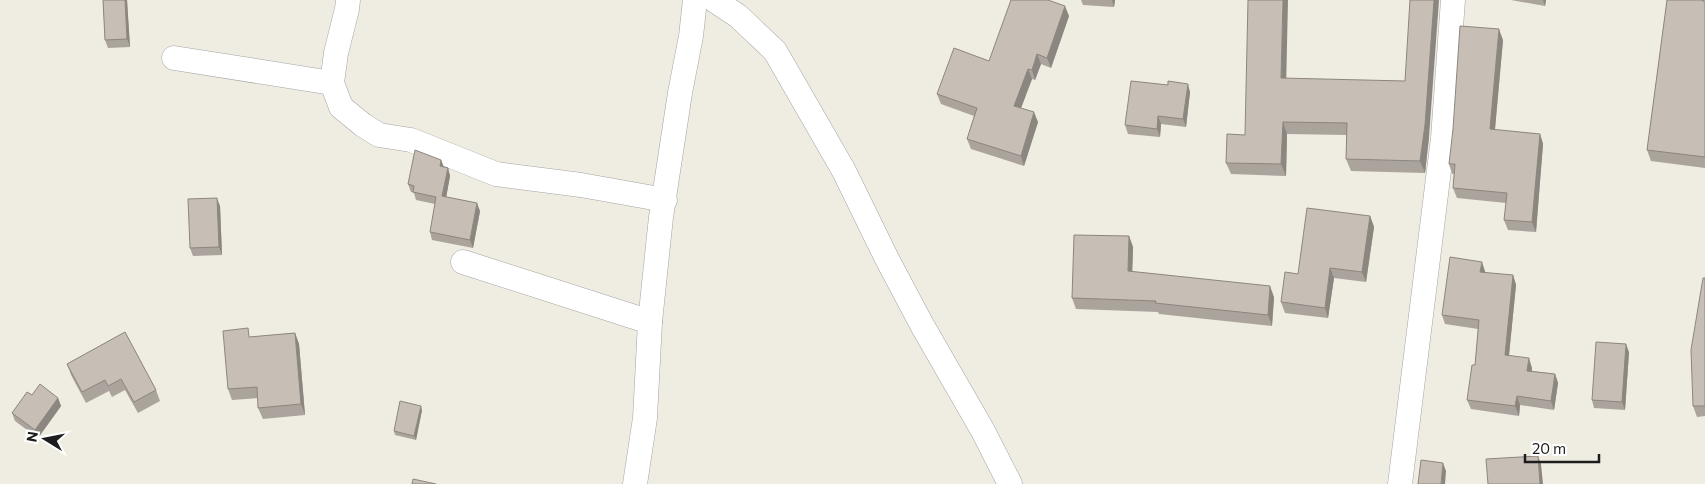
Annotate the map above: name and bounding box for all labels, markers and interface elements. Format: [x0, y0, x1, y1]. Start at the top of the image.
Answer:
north arrow [20, 414, 70, 464]
text: N [22, 430, 41, 443]
scale bar [1525, 432, 1599, 464]
text: 20 m [1532, 439, 1566, 457]

